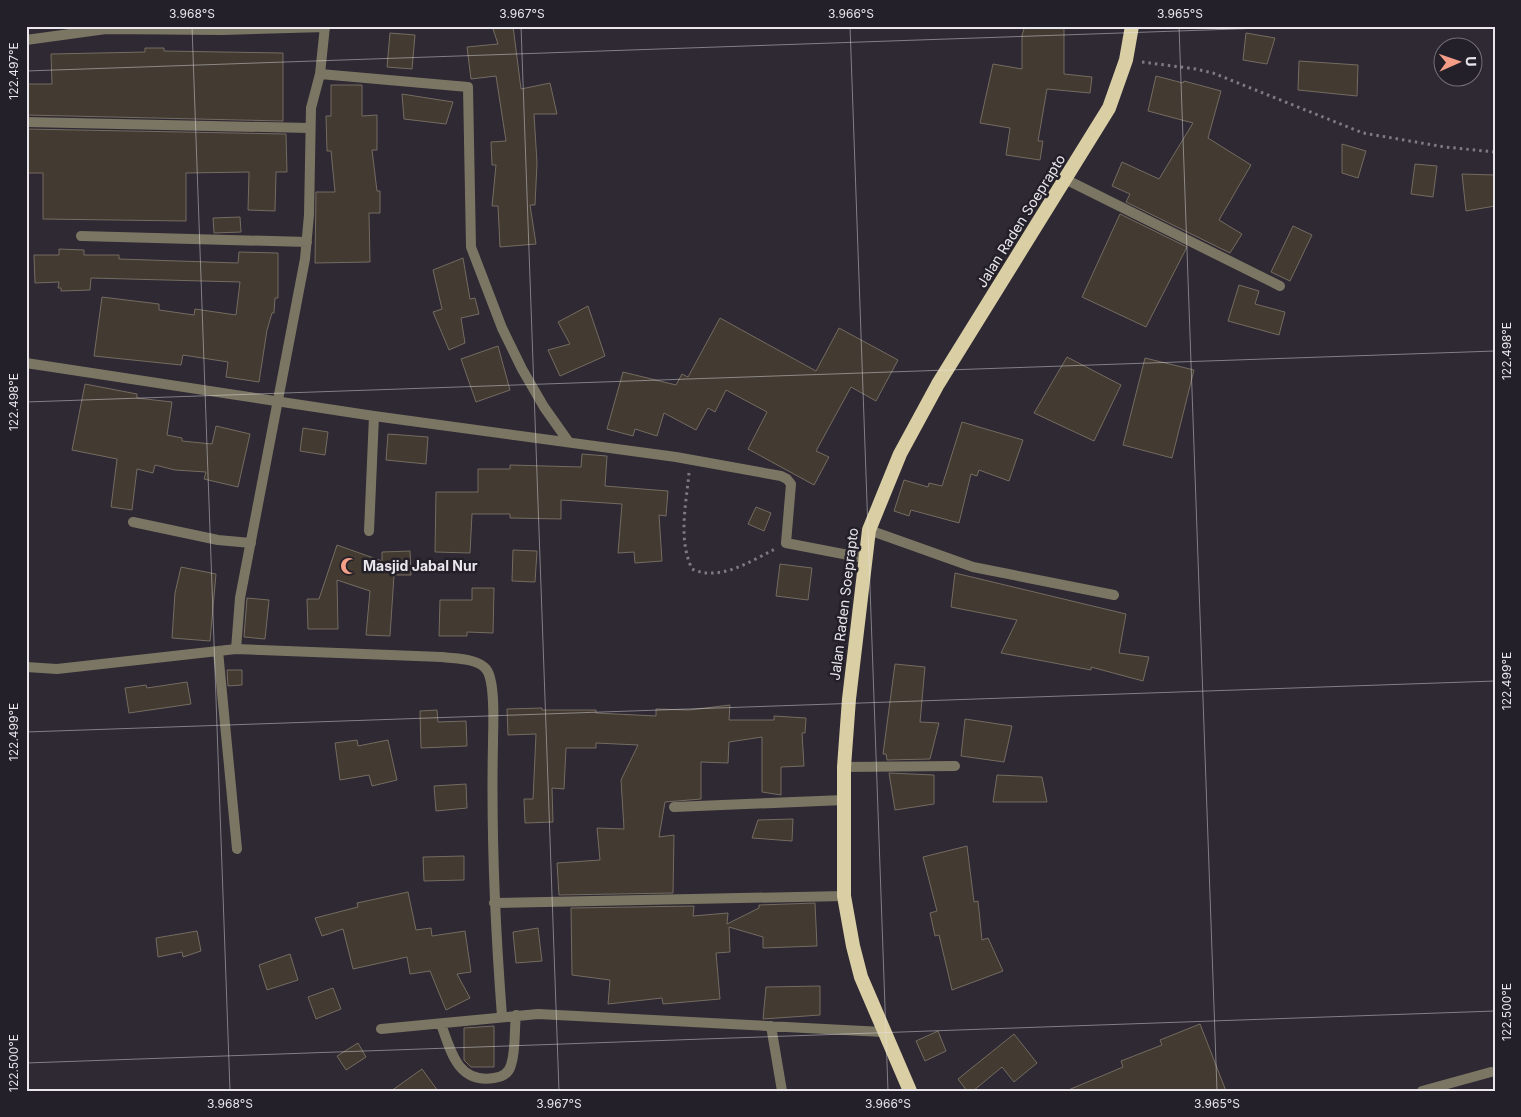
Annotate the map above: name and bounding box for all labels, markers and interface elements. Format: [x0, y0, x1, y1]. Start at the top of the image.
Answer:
text: 3.968°S [169, 6, 215, 21]
text: 3.967°S [499, 6, 545, 21]
text: 3.966°S [828, 6, 874, 21]
text: 3.965°S [1157, 6, 1203, 21]
north arrow [1434, 38, 1484, 88]
text: 122.497°E [6, 42, 21, 100]
text: U [1463, 56, 1480, 67]
street label: Jalan Raden Soeprapto [973, 151, 1069, 290]
text: 122.498°E [1499, 322, 1514, 380]
text: 122.498°E [6, 373, 21, 431]
street label: Jalan Raden Soeprapto [826, 527, 861, 681]
mosque icon: Masjid Jabal Nur [339, 556, 359, 576]
place label: Masjid Jabal Nur [363, 557, 478, 574]
text: 122.499°E [1499, 652, 1514, 710]
text: 122.499°E [6, 703, 21, 761]
text: 122.500°E [1499, 983, 1514, 1041]
text: 122.500°E [6, 1034, 21, 1092]
text: 3.968°S [207, 1096, 253, 1111]
text: 3.967°S [536, 1096, 582, 1111]
text: 3.966°S [865, 1096, 911, 1111]
text: 3.965°S [1194, 1096, 1240, 1111]

